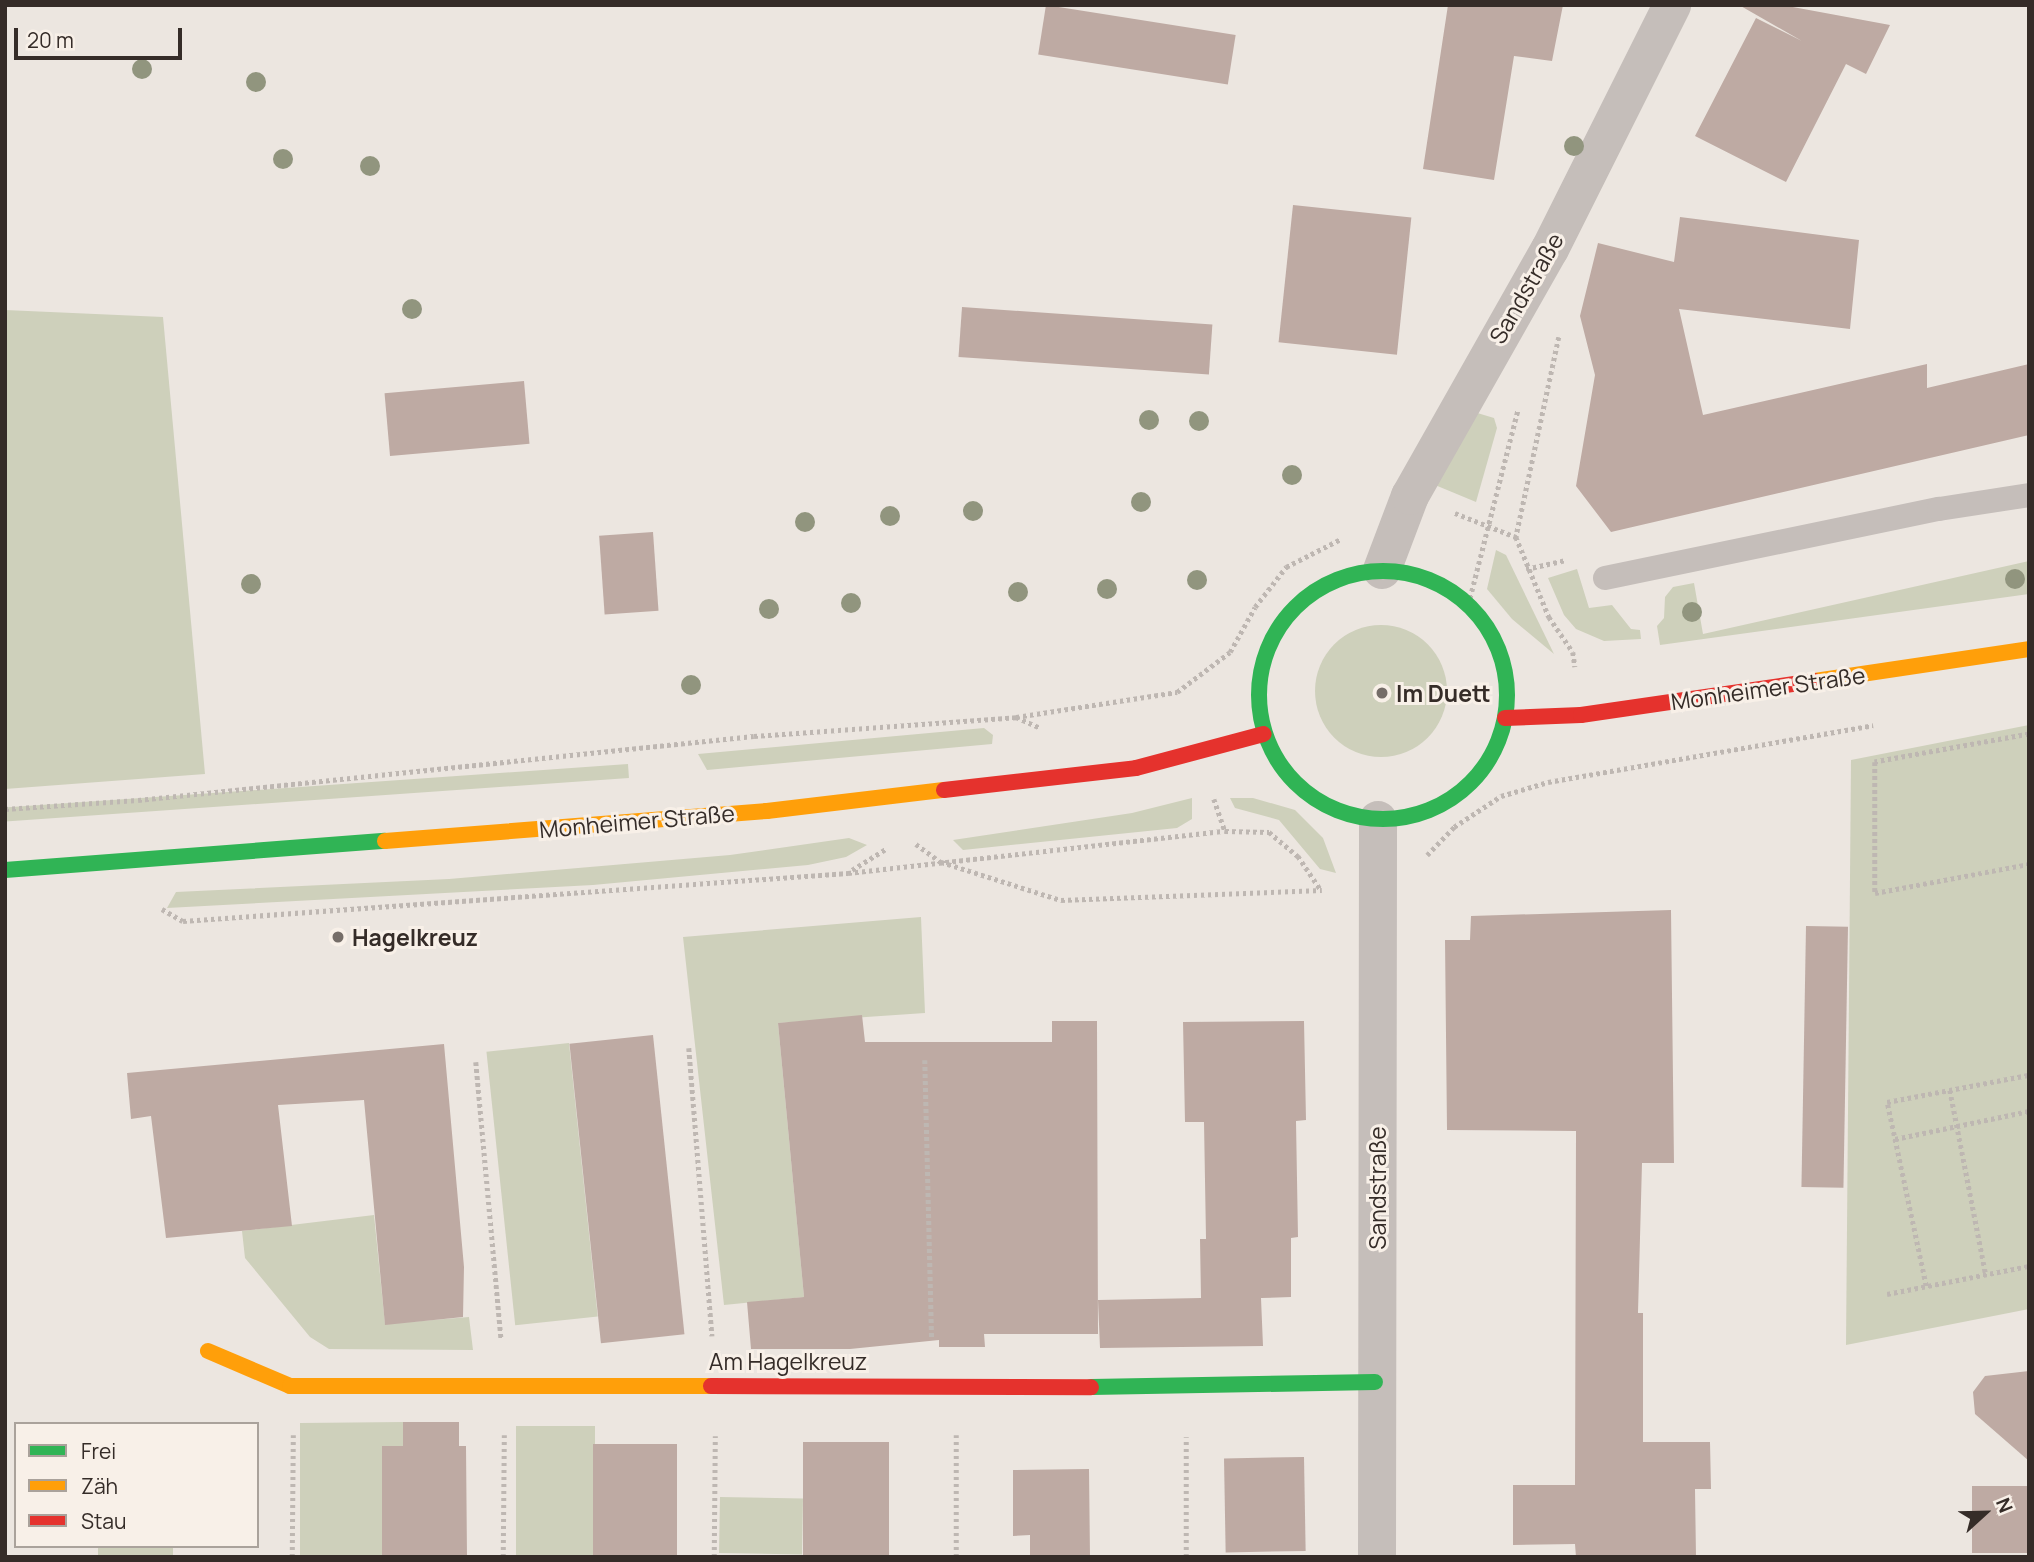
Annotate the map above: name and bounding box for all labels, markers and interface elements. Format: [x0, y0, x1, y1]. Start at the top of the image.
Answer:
scale bar [18, 14, 186, 58]
text: 20 m [27, 26, 74, 54]
street label: Sandstraße [1483, 228, 1569, 348]
street label: Monheimer Straße [1669, 661, 1867, 715]
place label: Im Duett [1396, 679, 1491, 707]
marker: Im Duett [1374, 685, 1390, 701]
street label: Monheimer Straße [538, 799, 736, 843]
place label: Hagelkreuz [352, 923, 478, 951]
marker: Hagelkreuz [330, 929, 346, 945]
street label: Sandstraße [1363, 1126, 1391, 1250]
street label: Am Hagelkreuz [709, 1347, 867, 1375]
legend [14, 1422, 259, 1548]
text: Frei [81, 1437, 116, 1465]
text: Zäh [81, 1472, 118, 1500]
north arrow [1950, 1478, 2020, 1548]
text: N [1990, 1494, 2019, 1516]
text: Stau [81, 1507, 127, 1535]

